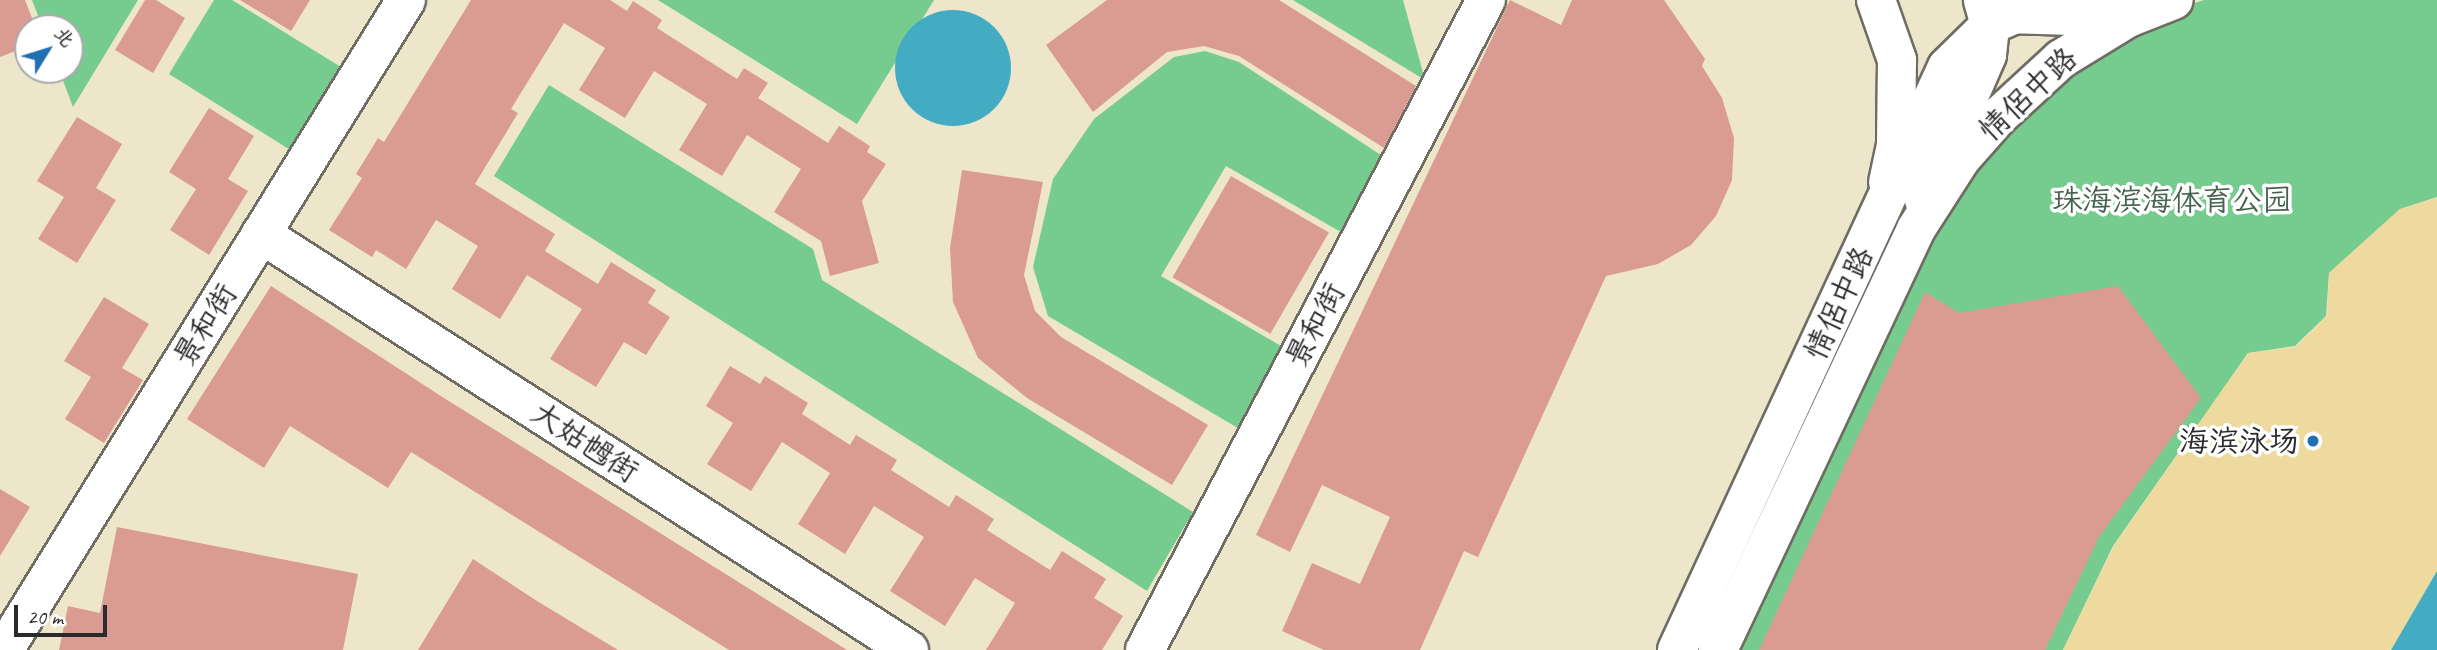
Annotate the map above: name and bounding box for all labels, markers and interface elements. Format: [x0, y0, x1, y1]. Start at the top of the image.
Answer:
north arrow [14, 14, 84, 84]
text: 北 [49, 22, 79, 52]
street label: 情侶中路 [1972, 40, 2084, 148]
park label: 珠海滨海体育公园 [2052, 182, 2292, 218]
street label: 情侣中路 [1797, 241, 1881, 365]
street label: 景和街 [166, 277, 244, 373]
street label: 景和街 [1278, 277, 1352, 373]
street label: 大姑乸街 [525, 394, 645, 490]
place label: 海滨泳场 [2179, 423, 2299, 459]
marker: 海滨泳场 [2305, 433, 2321, 449]
scale bar [18, 590, 110, 634]
text: 20 m [27, 604, 63, 630]

